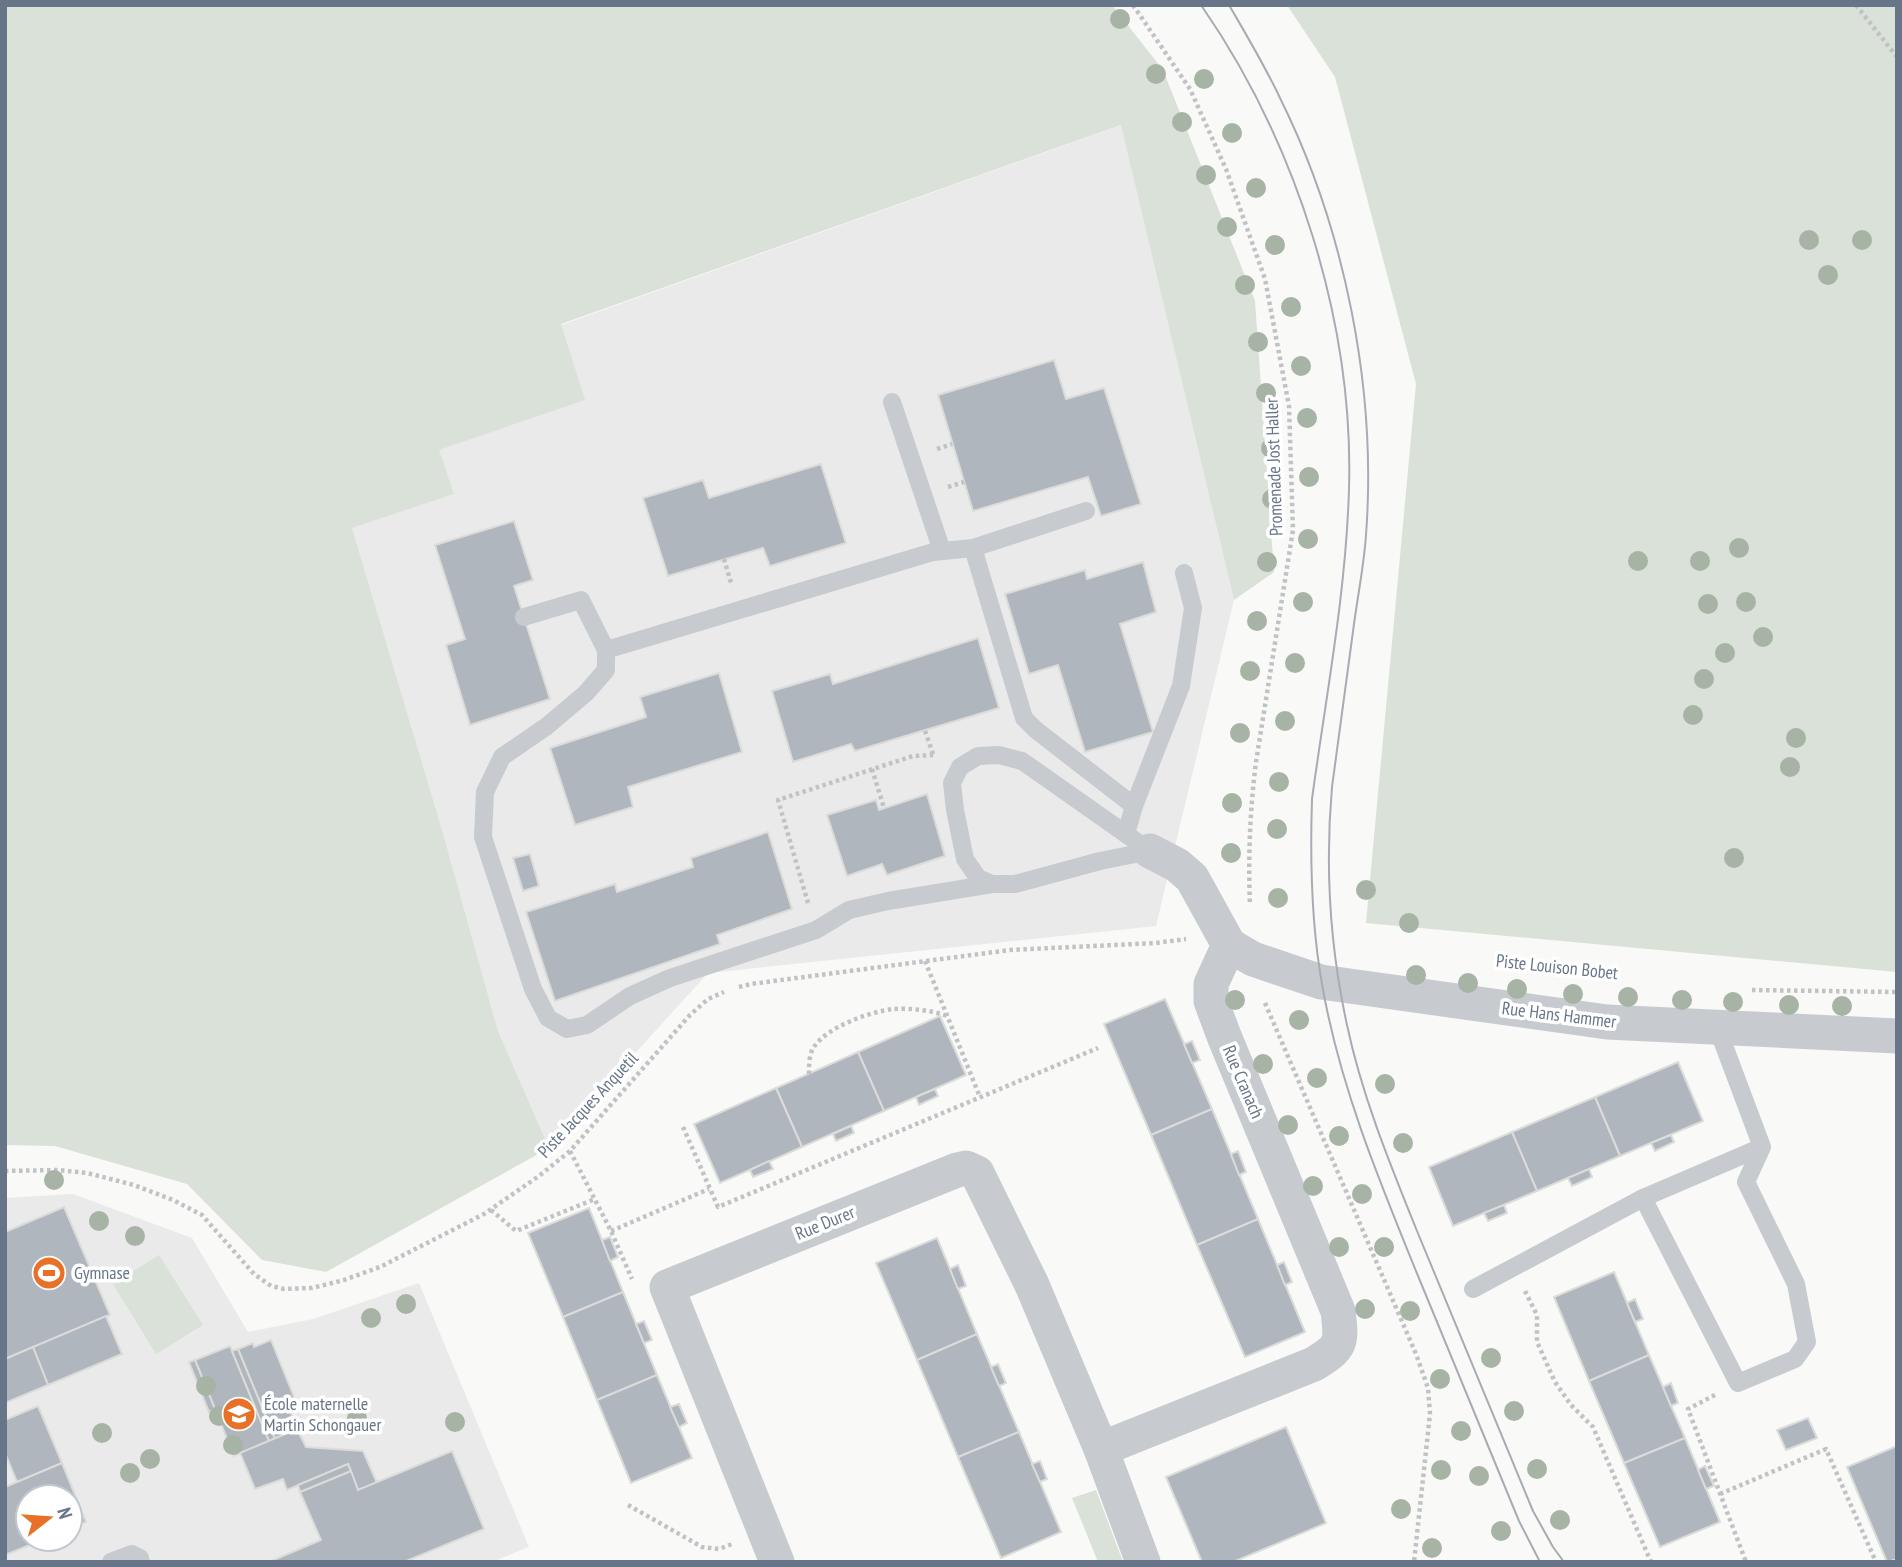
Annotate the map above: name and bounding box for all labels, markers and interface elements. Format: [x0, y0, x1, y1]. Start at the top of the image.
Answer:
street label: Promenade Jost Haller [1260, 397, 1287, 536]
street label: Piste Louison Bobet [1495, 949, 1619, 984]
street label: Rue Hans Hammer [1501, 996, 1618, 1033]
street label: Rue Cranach [1218, 1042, 1269, 1122]
street label: Piste Jacques Anquetil [533, 1046, 643, 1163]
street label: Rue Durer [792, 1200, 858, 1245]
sports icon: Gymnase [30, 1254, 68, 1292]
place label: Gymnase [74, 1261, 130, 1284]
place label: École maternelle Martin Schongauer [264, 1392, 382, 1436]
school or university icon: École maternelle Martin Schongauer [220, 1395, 258, 1433]
north arrow [14, 1483, 84, 1553]
text: N [52, 1505, 78, 1521]

